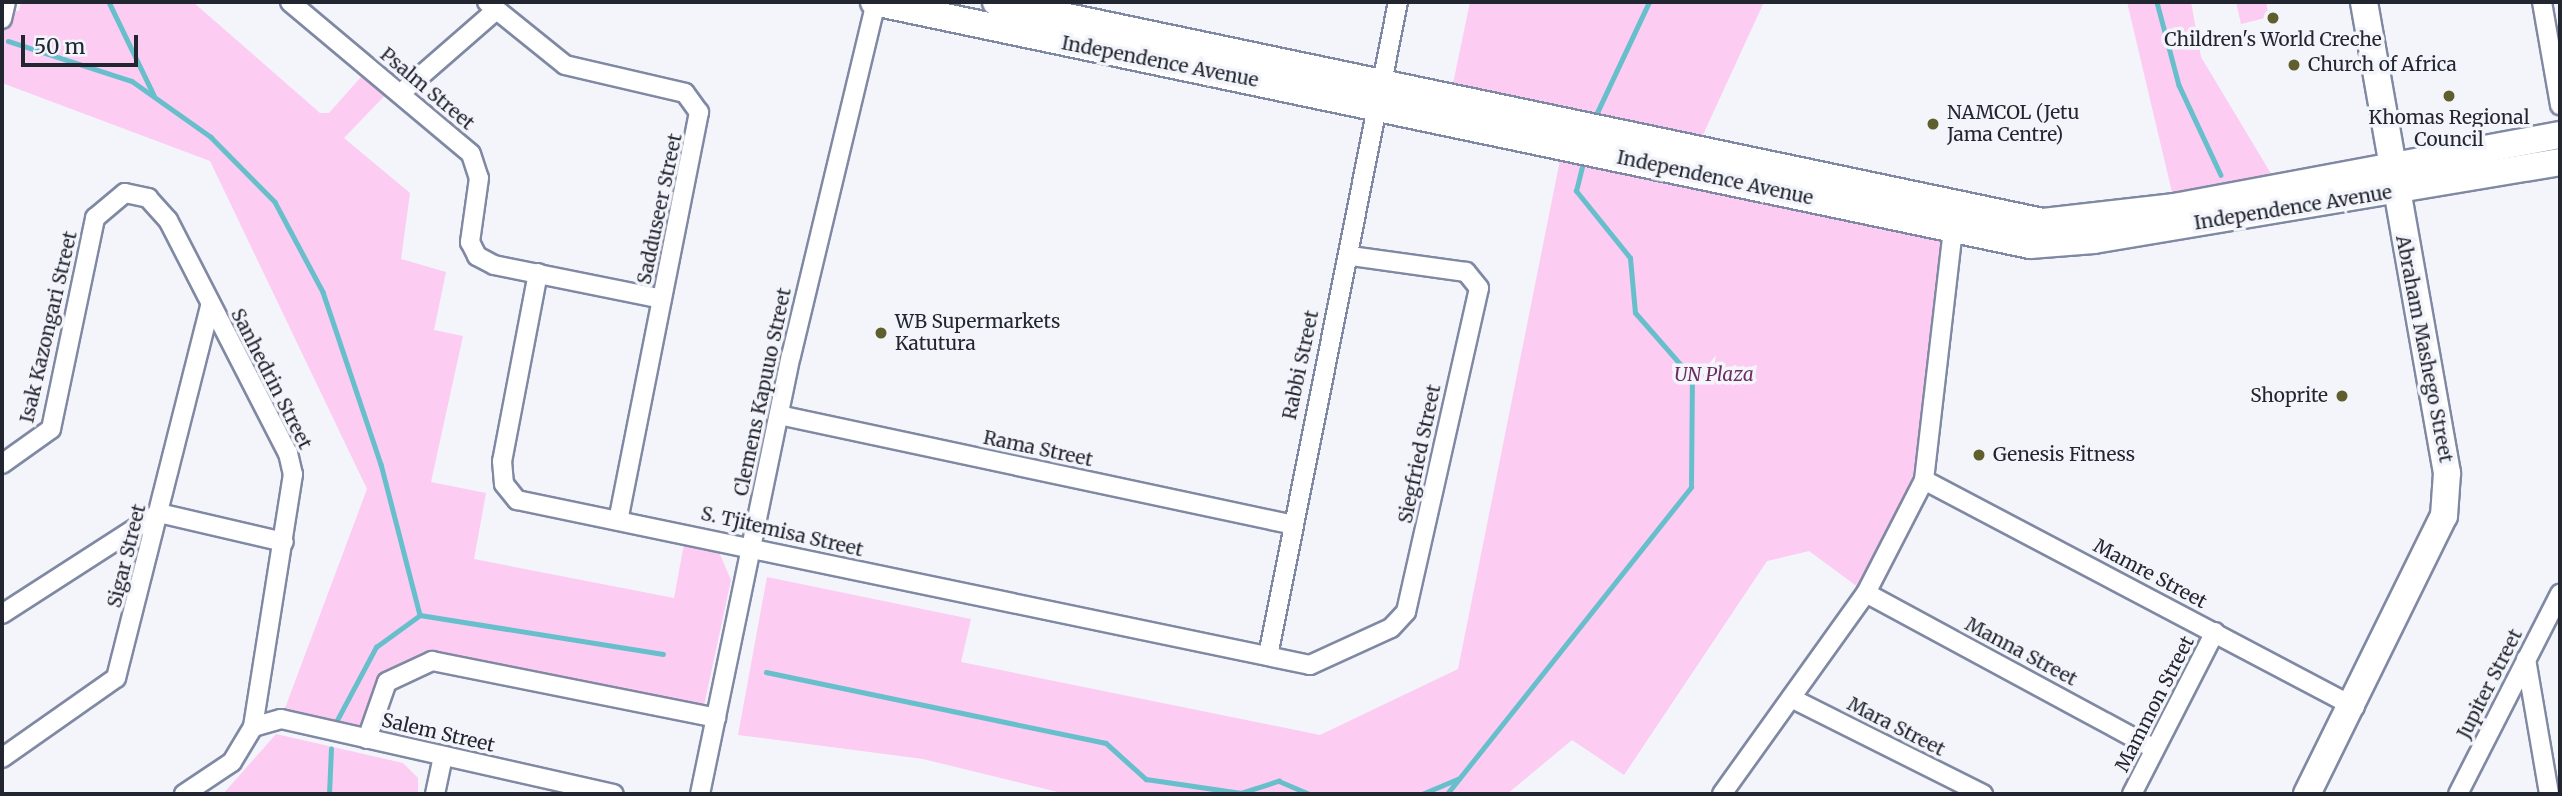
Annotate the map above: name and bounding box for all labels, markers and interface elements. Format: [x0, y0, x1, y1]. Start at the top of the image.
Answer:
marker: Children's World Creche [2265, 10, 2281, 26]
scale bar [24, 21, 142, 65]
place label: Children's World Creche [2164, 29, 2382, 51]
street label: Independence Avenue [1060, 32, 1260, 92]
text: 50 m [34, 33, 85, 60]
street label: Psalm Street [375, 43, 479, 135]
place label: Church of Africa [2308, 54, 2457, 76]
marker: Church of Africa [2286, 57, 2302, 73]
marker: Khomas Regional Council [2441, 88, 2457, 104]
place label: NAMCOL (Jetu Jama Centre) [1947, 102, 2080, 146]
place label: Khomas Regional Council [2368, 107, 2530, 151]
marker: NAMCOL (Jetu Jama Centre) [1925, 116, 1941, 132]
street label: Sadduseer Street [633, 131, 687, 287]
street label: Independence Avenue [1615, 146, 1815, 210]
street label: Independence Avenue [2192, 181, 2394, 235]
street label: Isak Kazongari Street [16, 229, 82, 425]
street label: Abraham Mashego Street [2391, 233, 2457, 465]
street label: Clemens Kapuuo Street [730, 286, 796, 498]
street label: Sanhedrin Street [226, 305, 316, 453]
street label: Rabbi Street [1278, 308, 1324, 422]
place label: WB Supermarkets Katutura [895, 311, 1060, 355]
marker: WB Supermarkets Katutura [873, 325, 889, 341]
park label: UN Plaza [1674, 364, 1754, 386]
street label: Siegfried Street [1394, 382, 1446, 526]
place label: Shoprite [2250, 385, 2328, 407]
marker: Shoprite [2334, 388, 2350, 404]
street label: Rama Street [981, 426, 1095, 472]
place label: Genesis Fitness [1993, 444, 2135, 466]
marker: Genesis Fitness [1971, 447, 1987, 463]
street label: Sigar Street [103, 502, 151, 610]
street label: S. Tjitemisa Street [699, 502, 865, 562]
street label: Mamre Street [2090, 535, 2210, 613]
street label: Manna Street [1961, 613, 2081, 691]
street label: Jupiter Street [2453, 625, 2527, 743]
street label: Mammon Street [2111, 632, 2199, 776]
street label: Mara Street [1843, 693, 1949, 761]
street label: Salem Street [379, 709, 497, 757]

